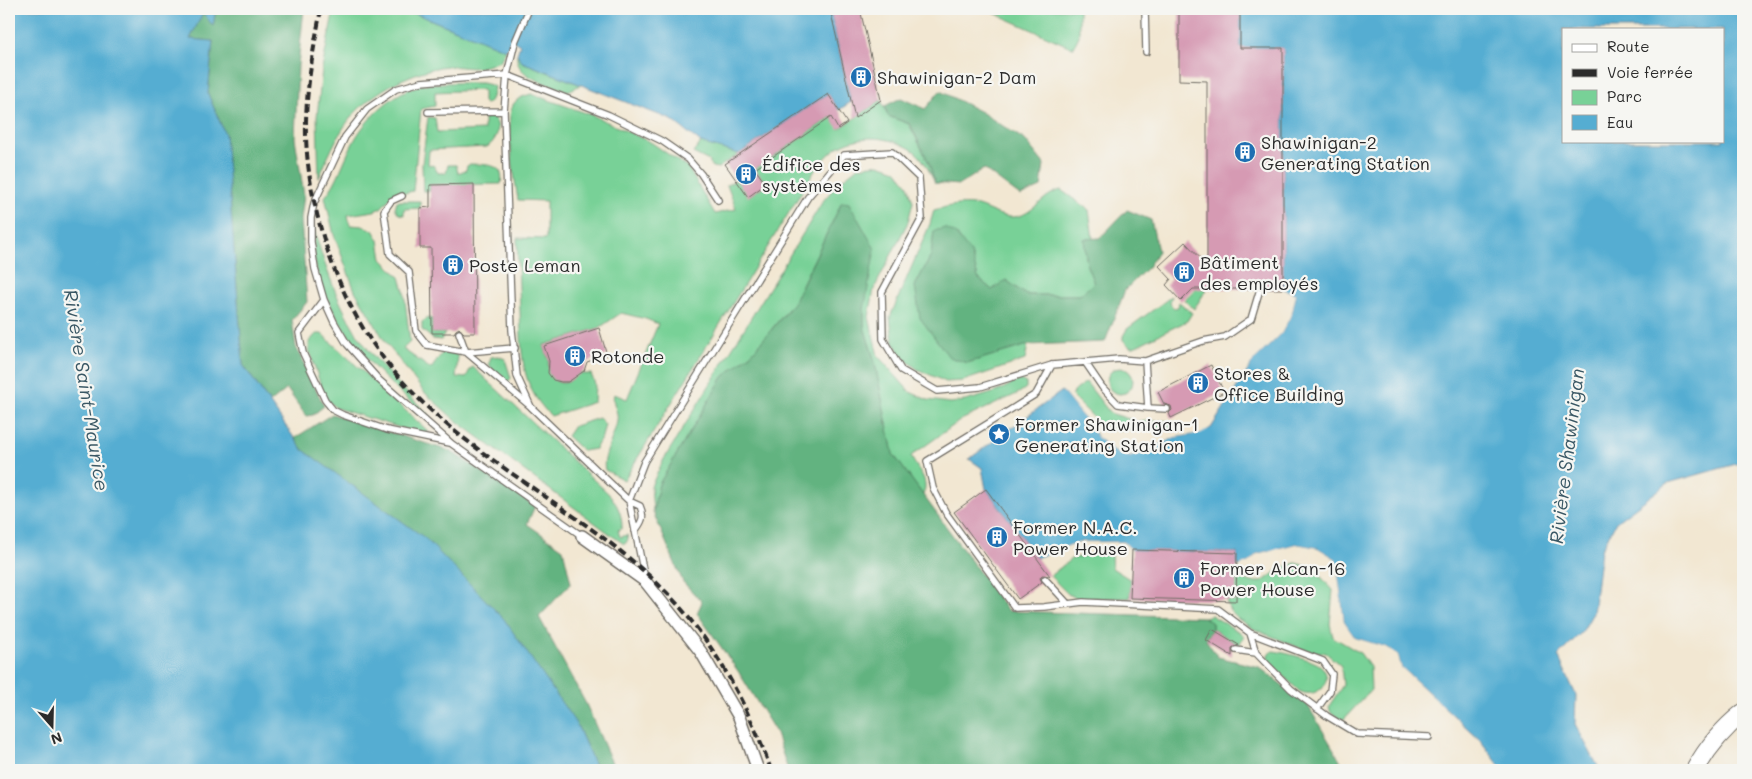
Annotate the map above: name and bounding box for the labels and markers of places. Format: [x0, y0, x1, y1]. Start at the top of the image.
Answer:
building icon: Shawinigan-2 Dam [849, 65, 873, 89]
place label: Shawinigan-2 Dam [877, 65, 1036, 89]
place label: Shawinigan-2 Generating Station [1261, 130, 1430, 175]
building icon: Shawinigan-2 Generating Station [1233, 140, 1257, 164]
place label: Édifice des systèmes [762, 152, 861, 197]
building icon: Édifice des systèmes [734, 162, 758, 186]
place label: Bâtiment des employés [1200, 250, 1319, 295]
building icon: Poste Leman [441, 253, 465, 277]
place label: Poste Leman [469, 253, 580, 277]
building icon: Bâtiment des employés [1172, 260, 1196, 284]
building icon: Rotonde [563, 344, 587, 368]
place label: Rotonde [591, 344, 664, 368]
place label: Stores & Office Building [1214, 361, 1344, 406]
building icon: Stores & Office Building [1186, 371, 1210, 395]
place label: Former Shawinigan-1 Generating Station [1015, 412, 1199, 457]
place icon: Former Shawinigan-1 Generating Station [987, 422, 1011, 446]
place label: Former N.A.C. Power House [1013, 515, 1138, 560]
building icon: Former N.A.C. Power House [985, 525, 1009, 549]
place label: Former Alcan-16 Power House [1200, 556, 1345, 601]
building icon: Former Alcan-16 Power House [1172, 566, 1196, 590]

